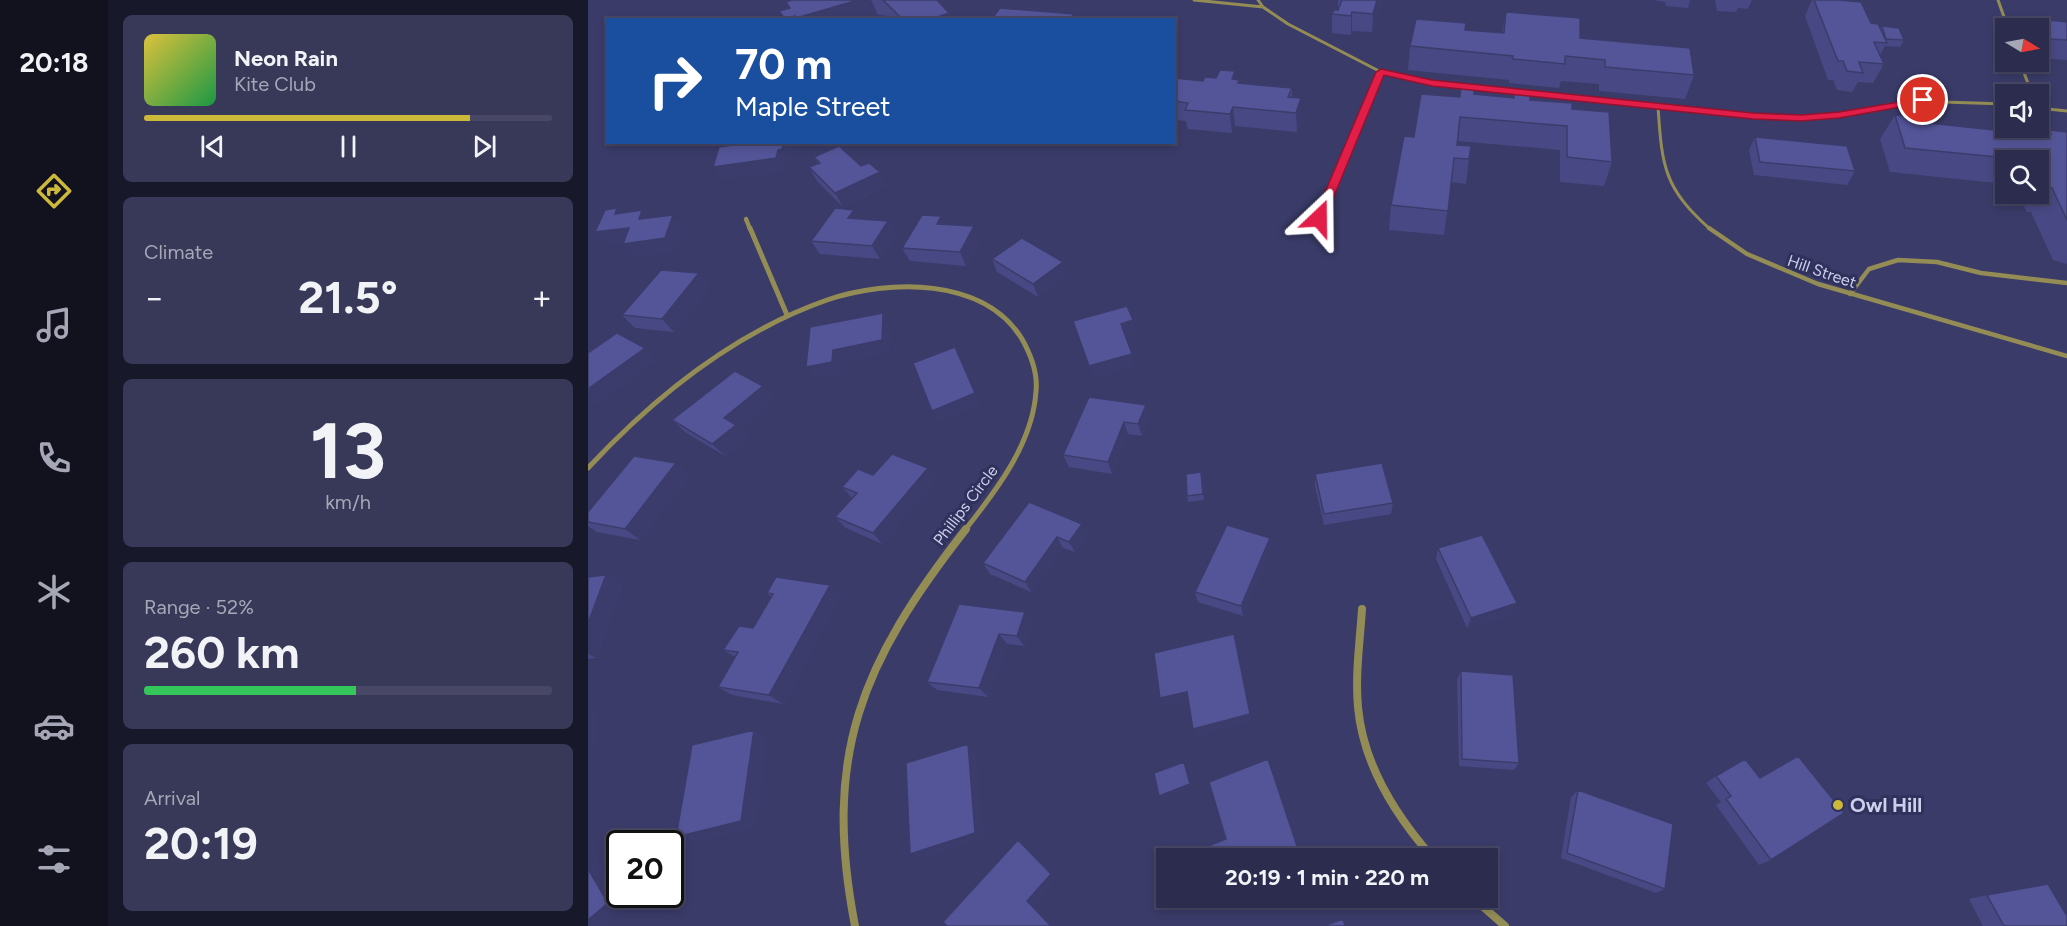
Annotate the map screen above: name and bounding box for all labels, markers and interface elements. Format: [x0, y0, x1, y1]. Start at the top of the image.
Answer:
north arrow [1995, 18, 2049, 72]
map controls [1995, 18, 2049, 204]
text: 70 m [735, 39, 832, 90]
icon: right [636, 42, 714, 120]
text: Neon Rain [234, 45, 338, 72]
text: 20:18 [19, 46, 89, 79]
text: Kite Club [234, 72, 316, 96]
pin [1897, 74, 1948, 125]
icon: arrive [1906, 83, 1939, 116]
button: sound [1995, 84, 2049, 138]
text: Maple Street [735, 90, 891, 123]
icon: previous [196, 130, 229, 163]
icon: pause [332, 130, 365, 163]
icon: next [468, 130, 501, 163]
button: search [1995, 150, 2049, 204]
icon: directions [33, 170, 75, 212]
position arrow [1287, 186, 1351, 250]
text: Climate [144, 240, 213, 264]
street label: Hill Street [1785, 251, 1859, 292]
text: 21.5° [298, 270, 398, 324]
text: − [144, 278, 165, 317]
text: + [531, 278, 552, 317]
icon: music [33, 304, 75, 346]
text: 13 [310, 404, 386, 498]
icon: phone [33, 437, 75, 479]
street label: Phillips Circle [929, 461, 1002, 549]
text: km/h [325, 490, 371, 514]
icon: climate [33, 571, 75, 613]
text: Range · 52% [144, 595, 254, 619]
text: 260 km [144, 625, 299, 679]
icon: car [33, 705, 75, 747]
text: Arrival [144, 786, 200, 810]
place label: Owl Hill [1850, 793, 1922, 817]
marker: Owl Hill [1831, 798, 1845, 812]
text: 20:19 [144, 816, 258, 870]
speed limit sign: 20 [606, 830, 684, 908]
icon: filters [33, 838, 75, 880]
text: 20:19 · 1 min · 220 m [1225, 864, 1429, 891]

